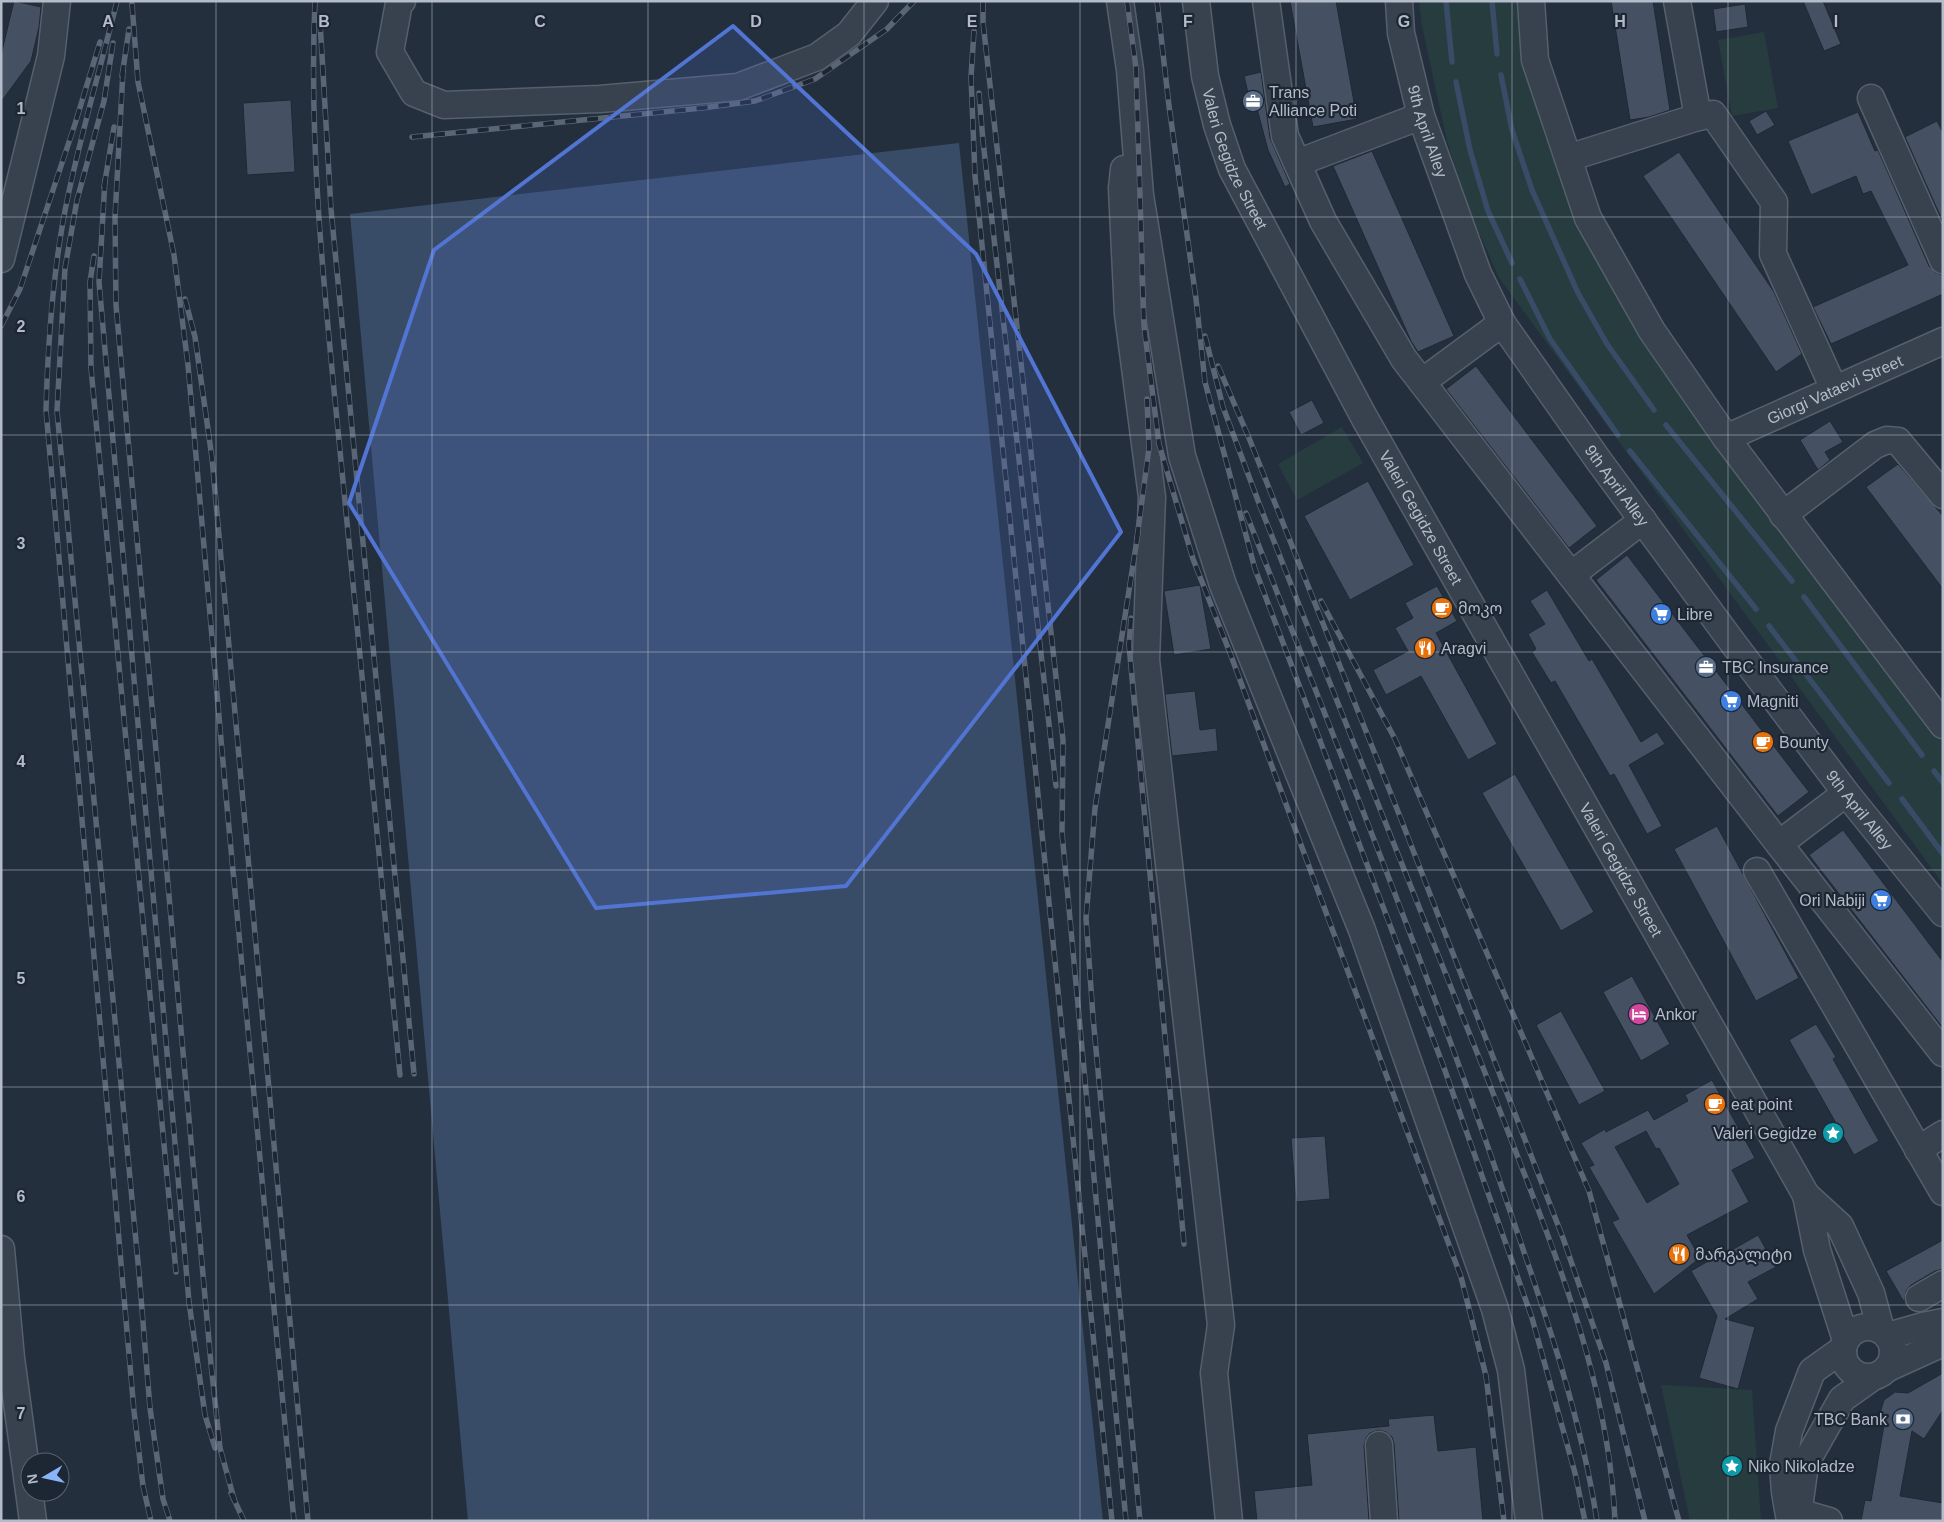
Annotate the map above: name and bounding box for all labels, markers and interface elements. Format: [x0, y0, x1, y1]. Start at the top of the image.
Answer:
text: A [102, 13, 114, 30]
text: B [318, 13, 330, 30]
text: C [534, 13, 546, 30]
text: D [750, 13, 762, 30]
text: E [967, 13, 978, 30]
text: F [1183, 13, 1193, 30]
text: G [1398, 13, 1410, 30]
text: H [1614, 13, 1626, 30]
text: I [1834, 13, 1838, 30]
street label: 9th April Alley [1405, 83, 1451, 180]
place label: Trans Alliance Poti [1269, 84, 1357, 119]
street label: Valeri Gegidze Street [1200, 87, 1271, 233]
office icon: Trans Alliance Poti [1241, 89, 1265, 113]
text: 1 [17, 100, 26, 117]
text: 2 [17, 318, 26, 335]
street label: Giorgi Vataevi Street [1764, 352, 1906, 427]
street label: 9th April Alley [1582, 442, 1652, 529]
street label: Valeri Gegidze Street [1376, 448, 1466, 588]
text: 3 [17, 535, 26, 552]
cafe icon: მოკო [1430, 596, 1454, 620]
place label: მოკო [1458, 600, 1502, 618]
supermarket icon: Libre [1649, 602, 1673, 626]
place label: Libre [1677, 606, 1713, 623]
restaurant icon: Aragvi [1413, 636, 1437, 660]
place label: Aragvi [1441, 640, 1486, 657]
office icon: TBC Insurance [1694, 655, 1718, 679]
place label: TBC Insurance [1722, 659, 1829, 676]
supermarket icon: Magniti [1719, 689, 1743, 713]
place label: Magniti [1747, 693, 1799, 710]
cafe icon: Bounty [1751, 730, 1775, 754]
place label: Bounty [1779, 734, 1829, 751]
text: 4 [17, 753, 26, 770]
street label: 9th April Alley [1823, 767, 1896, 852]
street label: Valeri Gegidze Street [1576, 800, 1666, 940]
supermarket icon: Ori Nabiji [1869, 888, 1893, 912]
place label: Ori Nabiji [1799, 892, 1865, 909]
text: 5 [17, 970, 26, 987]
hotel icon: Ankor [1627, 1002, 1651, 1026]
place label: Ankor [1655, 1006, 1697, 1023]
cafe icon: eat point [1703, 1092, 1727, 1116]
place label: eat point [1731, 1096, 1793, 1113]
place icon: Valeri Gegidze [1821, 1121, 1845, 1145]
place label: Valeri Gegidze [1713, 1125, 1817, 1142]
text: 6 [17, 1188, 26, 1205]
restaurant icon: მარგალიტი [1667, 1242, 1691, 1266]
place label: მარგალიტი [1695, 1246, 1792, 1265]
text: 7 [17, 1405, 26, 1422]
bank icon: TBC Bank [1891, 1407, 1915, 1431]
place label: TBC Bank [1814, 1411, 1888, 1428]
north arrow [20, 1452, 70, 1502]
place icon: Niko Nikoladze [1720, 1454, 1744, 1478]
place label: Niko Nikoladze [1748, 1458, 1855, 1475]
text: N [23, 1473, 41, 1485]

